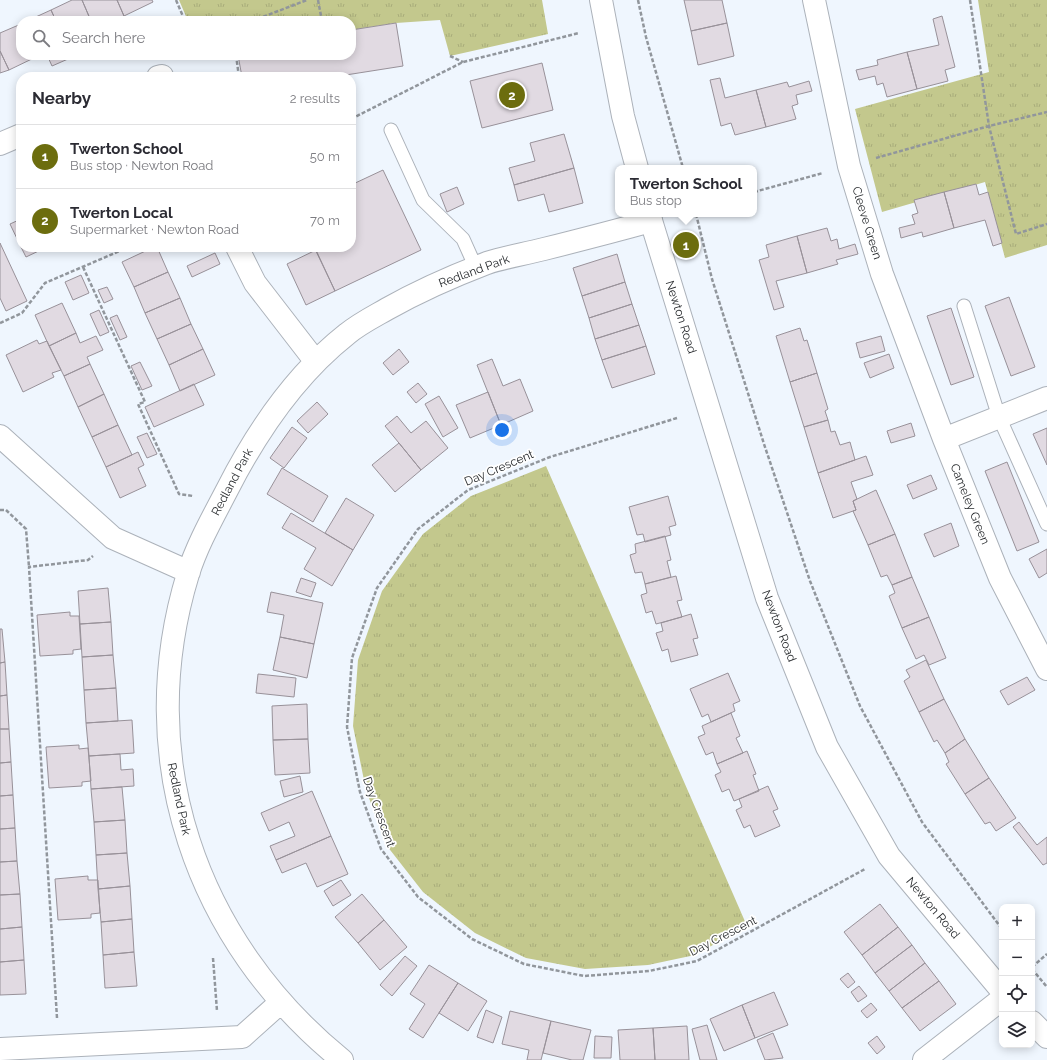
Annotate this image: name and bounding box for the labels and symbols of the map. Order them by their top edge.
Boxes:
pin: 2 [499,80,525,110]
street label: Cleeve Green [849,185,885,261]
pin: 1 [673,230,699,260]
street label: Redland Park [437,252,512,290]
street label: Newton Road [663,279,699,355]
your location [492,420,512,440]
street label: Redland Park [208,445,256,518]
street label: Day Crescent [462,447,536,489]
street label: Cameley Green [947,462,993,546]
street label: Newton Road [759,588,799,664]
street label: Redland Park [164,761,194,837]
street label: Day Crescent [360,775,398,849]
street label: Newton Road [903,875,963,941]
street label: Day Crescent [687,913,759,959]

